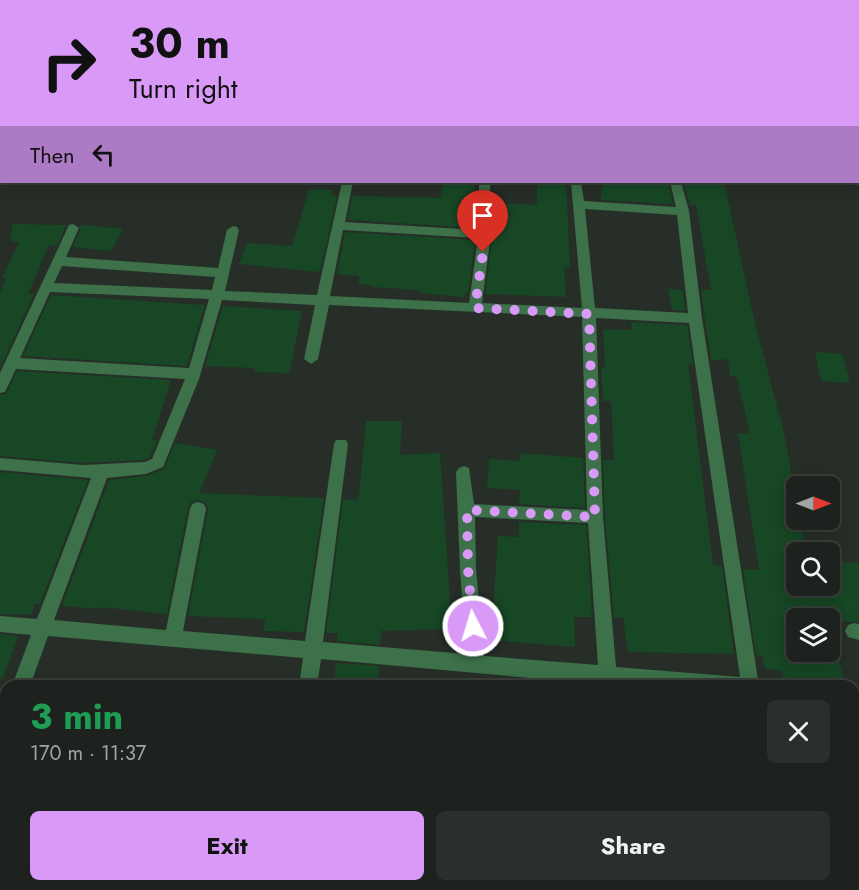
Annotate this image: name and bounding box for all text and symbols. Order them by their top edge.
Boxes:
text: 30 m [129,13,230,74]
icon: right [30,24,108,102]
text: Turn right [129,69,237,108]
icon: left [87,138,120,171]
text: Then [30,139,75,171]
pin [457,190,508,252]
icon: arrive [466,199,499,232]
north arrow [786,476,840,530]
map controls [786,476,840,662]
button: search [786,542,840,596]
position arrow [441,594,505,658]
button: layers [786,608,840,662]
text: 3 min [30,690,123,742]
button: close [767,700,830,763]
text: 170 m · 11:37 [30,739,146,768]
button: Exit [30,811,424,880]
button: Share [436,811,830,880]

